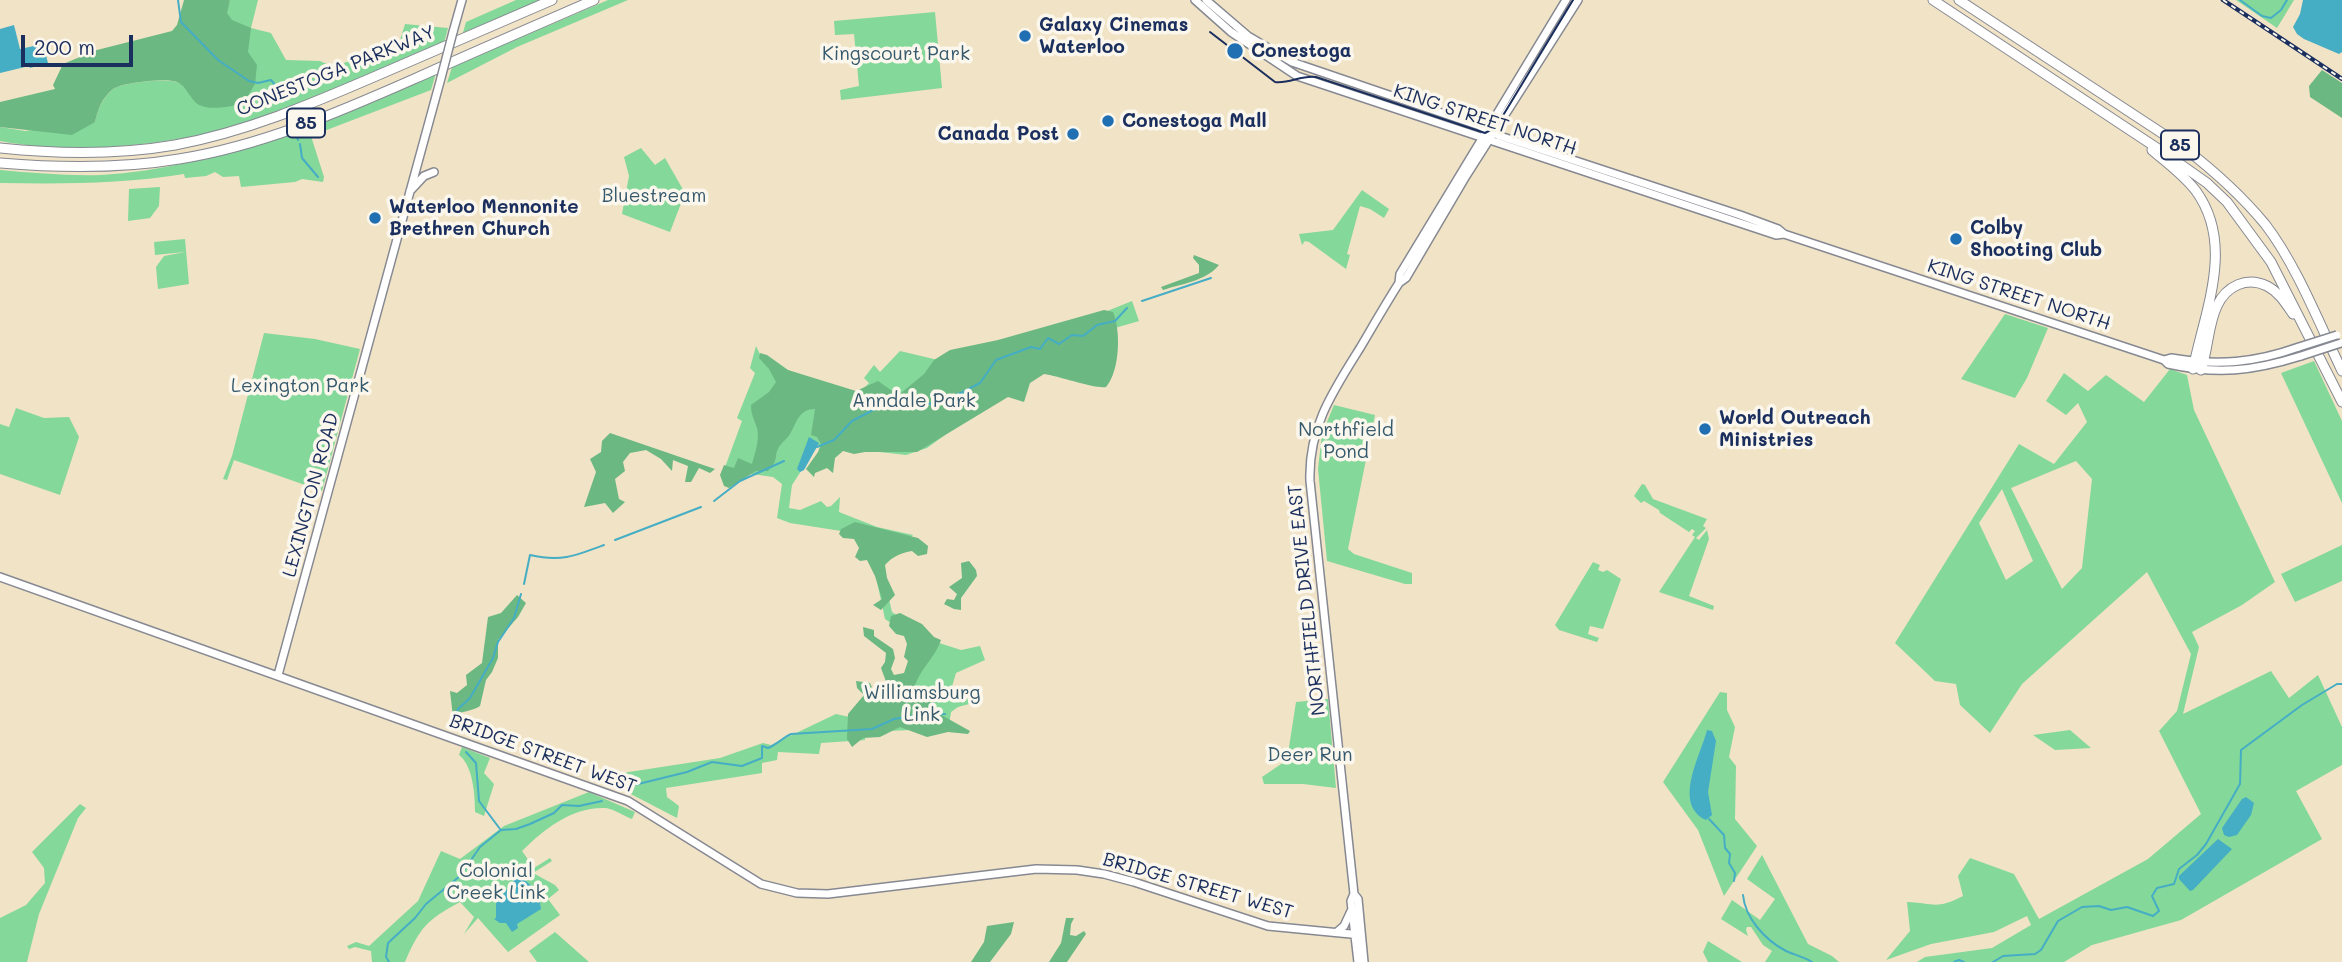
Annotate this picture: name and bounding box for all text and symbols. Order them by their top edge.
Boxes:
place label: Galaxy Cinemas Waterloo [1039,14,1188,58]
scale bar [24,21,136,65]
street label: CONESTOGA PARKWAY [233,21,439,121]
marker: Galaxy Cinemas Waterloo [1017,28,1033,44]
text: 200 m [34,33,95,60]
place label: Conestoga [1251,40,1351,62]
marker: Conestoga [1225,41,1245,61]
park label: Kingscourt Park [822,43,970,65]
street label: KING STREET NORTH [1391,80,1579,160]
road number: 85 [287,109,325,138]
place label: Conestoga Mall [1122,110,1267,132]
marker: Conestoga Mall [1100,113,1116,129]
place label: Canada Post [938,123,1059,145]
marker: Canada Post [1065,126,1081,142]
road number: 85 [2161,130,2199,160]
park label: Bluestream [602,185,706,207]
place label: Waterloo Mennonite Brethren Church [389,196,579,240]
marker: Waterloo Mennonite Brethren Church [367,210,383,226]
place label: Colby Shooting Club [1970,217,2102,261]
marker: Colby Shooting Club [1948,231,1964,247]
street label: KING STREET NORTH [1925,255,2113,335]
park label: Lexington Park [231,375,369,397]
park label: Anndale Park [852,390,976,412]
place label: World Outreach Ministries [1719,407,1871,451]
street label: LEXINGTON ROAD [278,410,344,580]
park label: Northfield Pond [1298,419,1394,463]
marker: World Outreach Ministries [1697,421,1713,437]
street label: NORTHFIELD DRIVE EAST [1284,483,1330,717]
park label: Williamsburg Link [863,682,981,726]
street label: BRIDGE STREET WEST [446,710,640,798]
park label: Deer Run [1267,744,1353,766]
street label: BRIDGE STREET WEST [1100,848,1296,924]
park label: Colonial Creek Link [446,860,546,904]

